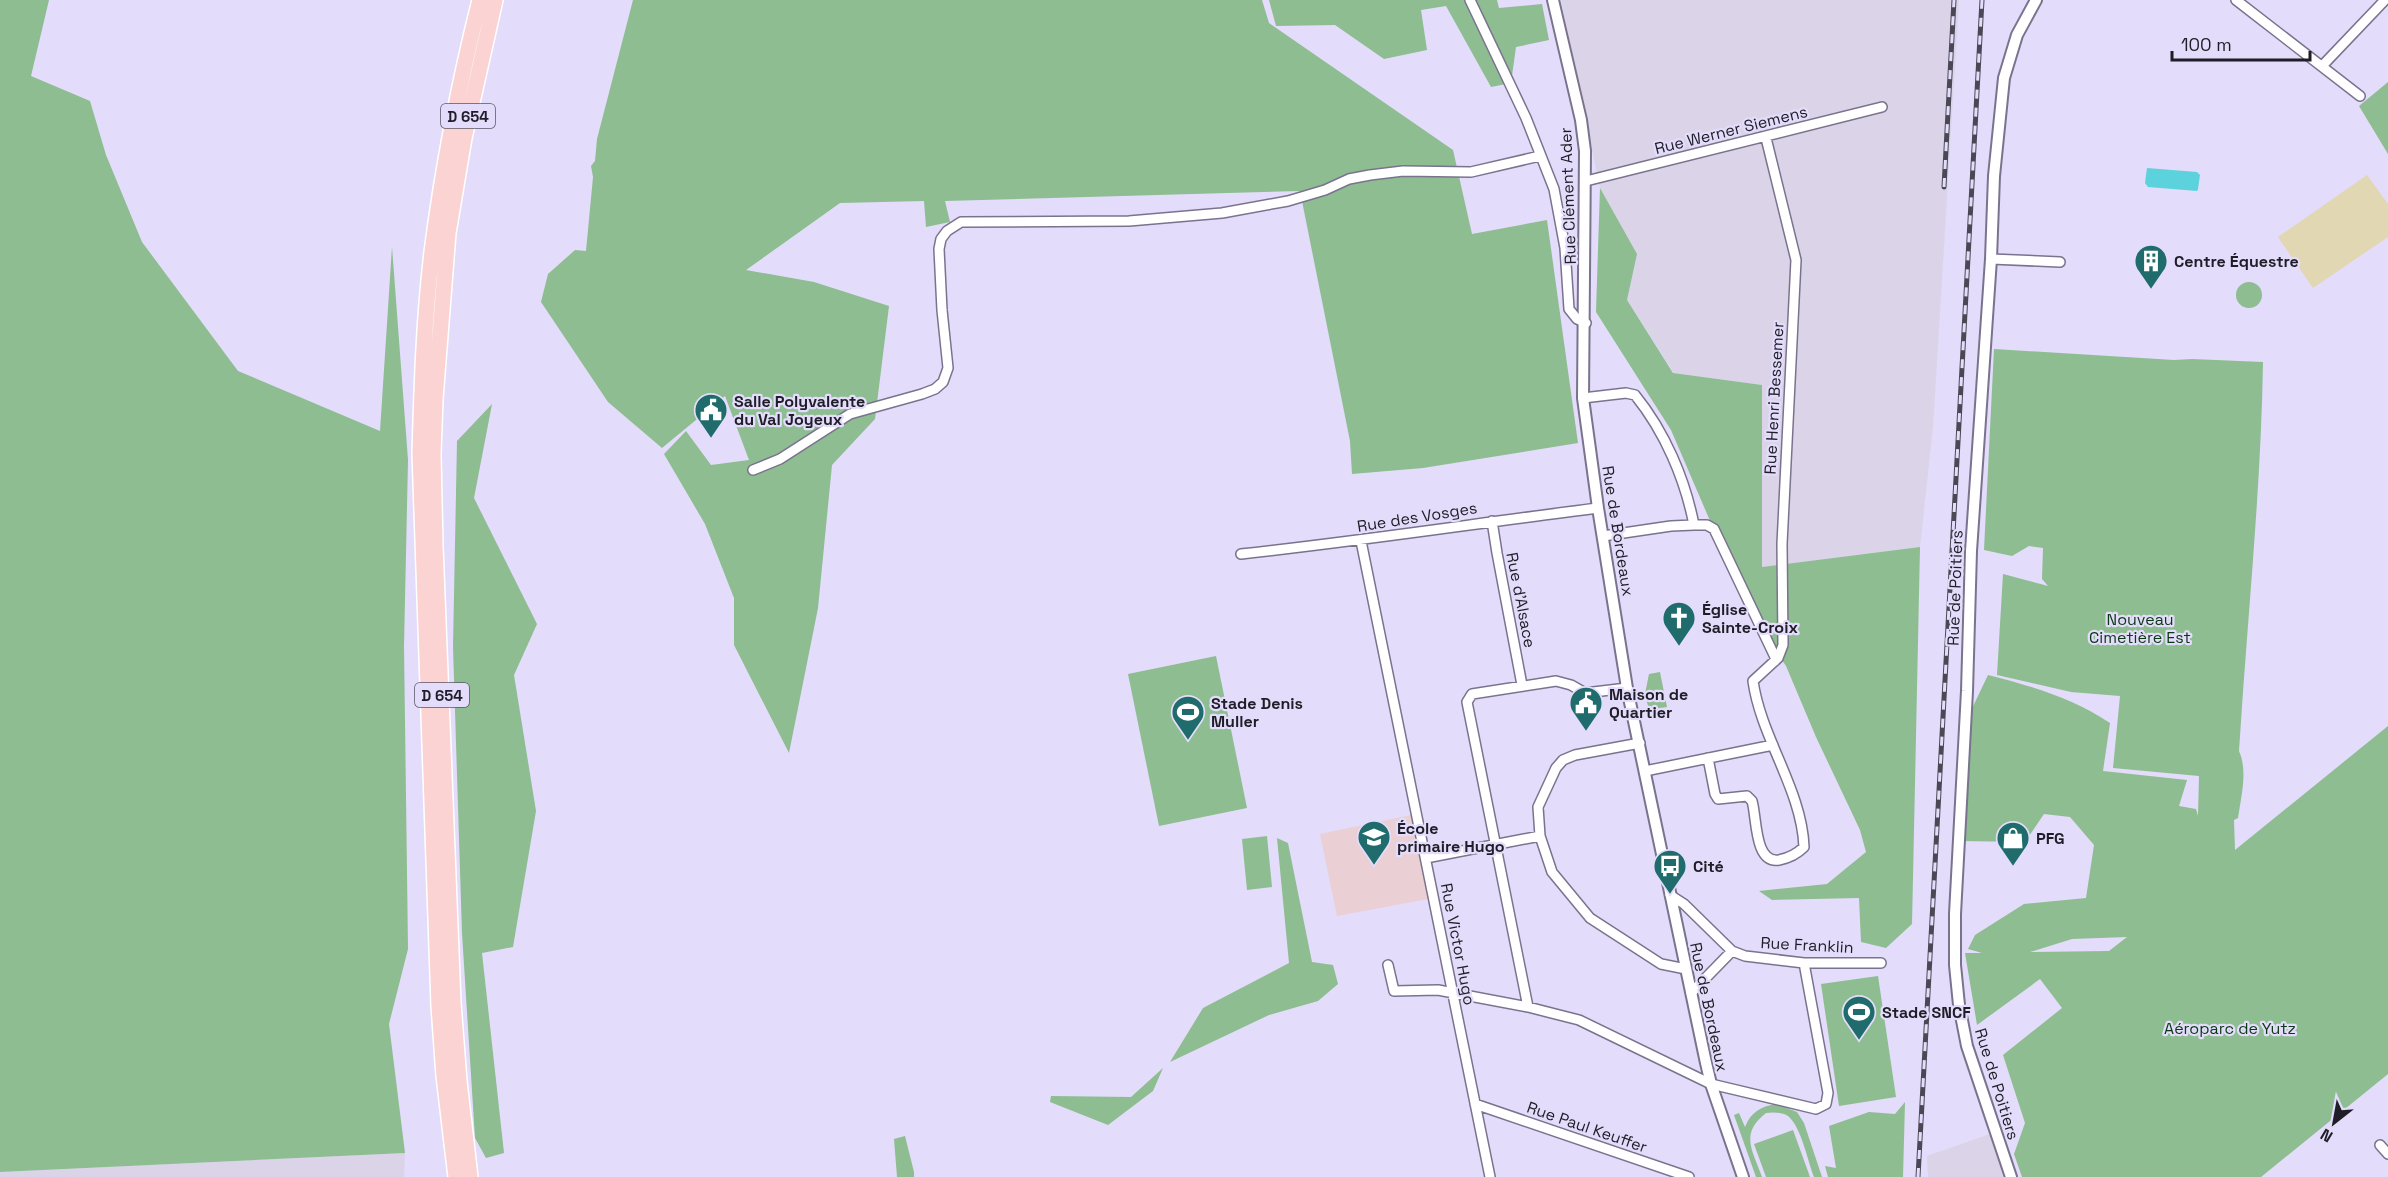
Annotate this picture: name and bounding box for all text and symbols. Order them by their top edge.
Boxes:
scale bar [2172,24,2310,62]
text: 100 m [2181,33,2232,56]
street label: Rue Werner Siemens [1652,101,1810,159]
road number: D 654 [441,104,495,128]
street label: Rue Clément Ader [1555,127,1581,265]
building icon: Centre Équestre [2133,243,2169,290]
place label: Centre Équestre [2174,251,2299,272]
street label: Rue Henri Bessemer [1760,321,1788,475]
place label: Salle Polyvalente du Val Joyeux [734,391,865,430]
public building icon: Salle Polyvalente du Val Joyeux [693,392,729,439]
street label: Rue de Bordeaux [1597,464,1639,598]
street label: Rue des Vosges [1355,497,1479,537]
street label: Rue de Poitiers [1942,530,1968,646]
street label: Rue d'Alsace [1501,550,1541,650]
place label: Église Sainte-Croix [1702,599,1798,638]
church icon: Église Sainte-Croix [1661,600,1697,647]
park label: Nouveau Cimetière Est [2089,609,2191,648]
road number: D 654 [415,683,469,707]
place label: Maison de Quartier [1609,684,1688,723]
public building icon: Maison de Quartier [1568,685,1604,732]
place label: Stade Denis Muller [1211,693,1303,732]
sports icon: Stade Denis Muller [1170,694,1206,741]
place label: École primaire Hugo [1397,818,1505,857]
school or university icon: École primaire Hugo [1356,819,1392,866]
shop icon: PFG [1995,820,2031,867]
place label: PFG [2036,828,2065,849]
bus stop icon: Cité [1652,848,1688,895]
place label: Cité [1693,856,1724,877]
street label: Rue Victor Hugo [1436,881,1480,1007]
street label: Rue Franklin [1760,932,1854,958]
street label: Rue de Bordeaux [1685,940,1733,1074]
sports icon: Stade SNCF [1841,994,1877,1041]
place label: Stade SNCF [1882,1002,1971,1023]
park label: Aéroparc de Yutz [2164,1018,2296,1039]
street label: Rue de Poitiers [1970,1026,2024,1142]
north arrow [2304,1093,2364,1153]
street label: Rue Paul Keuffer [1524,1097,1650,1157]
text: N [2317,1124,2337,1147]

